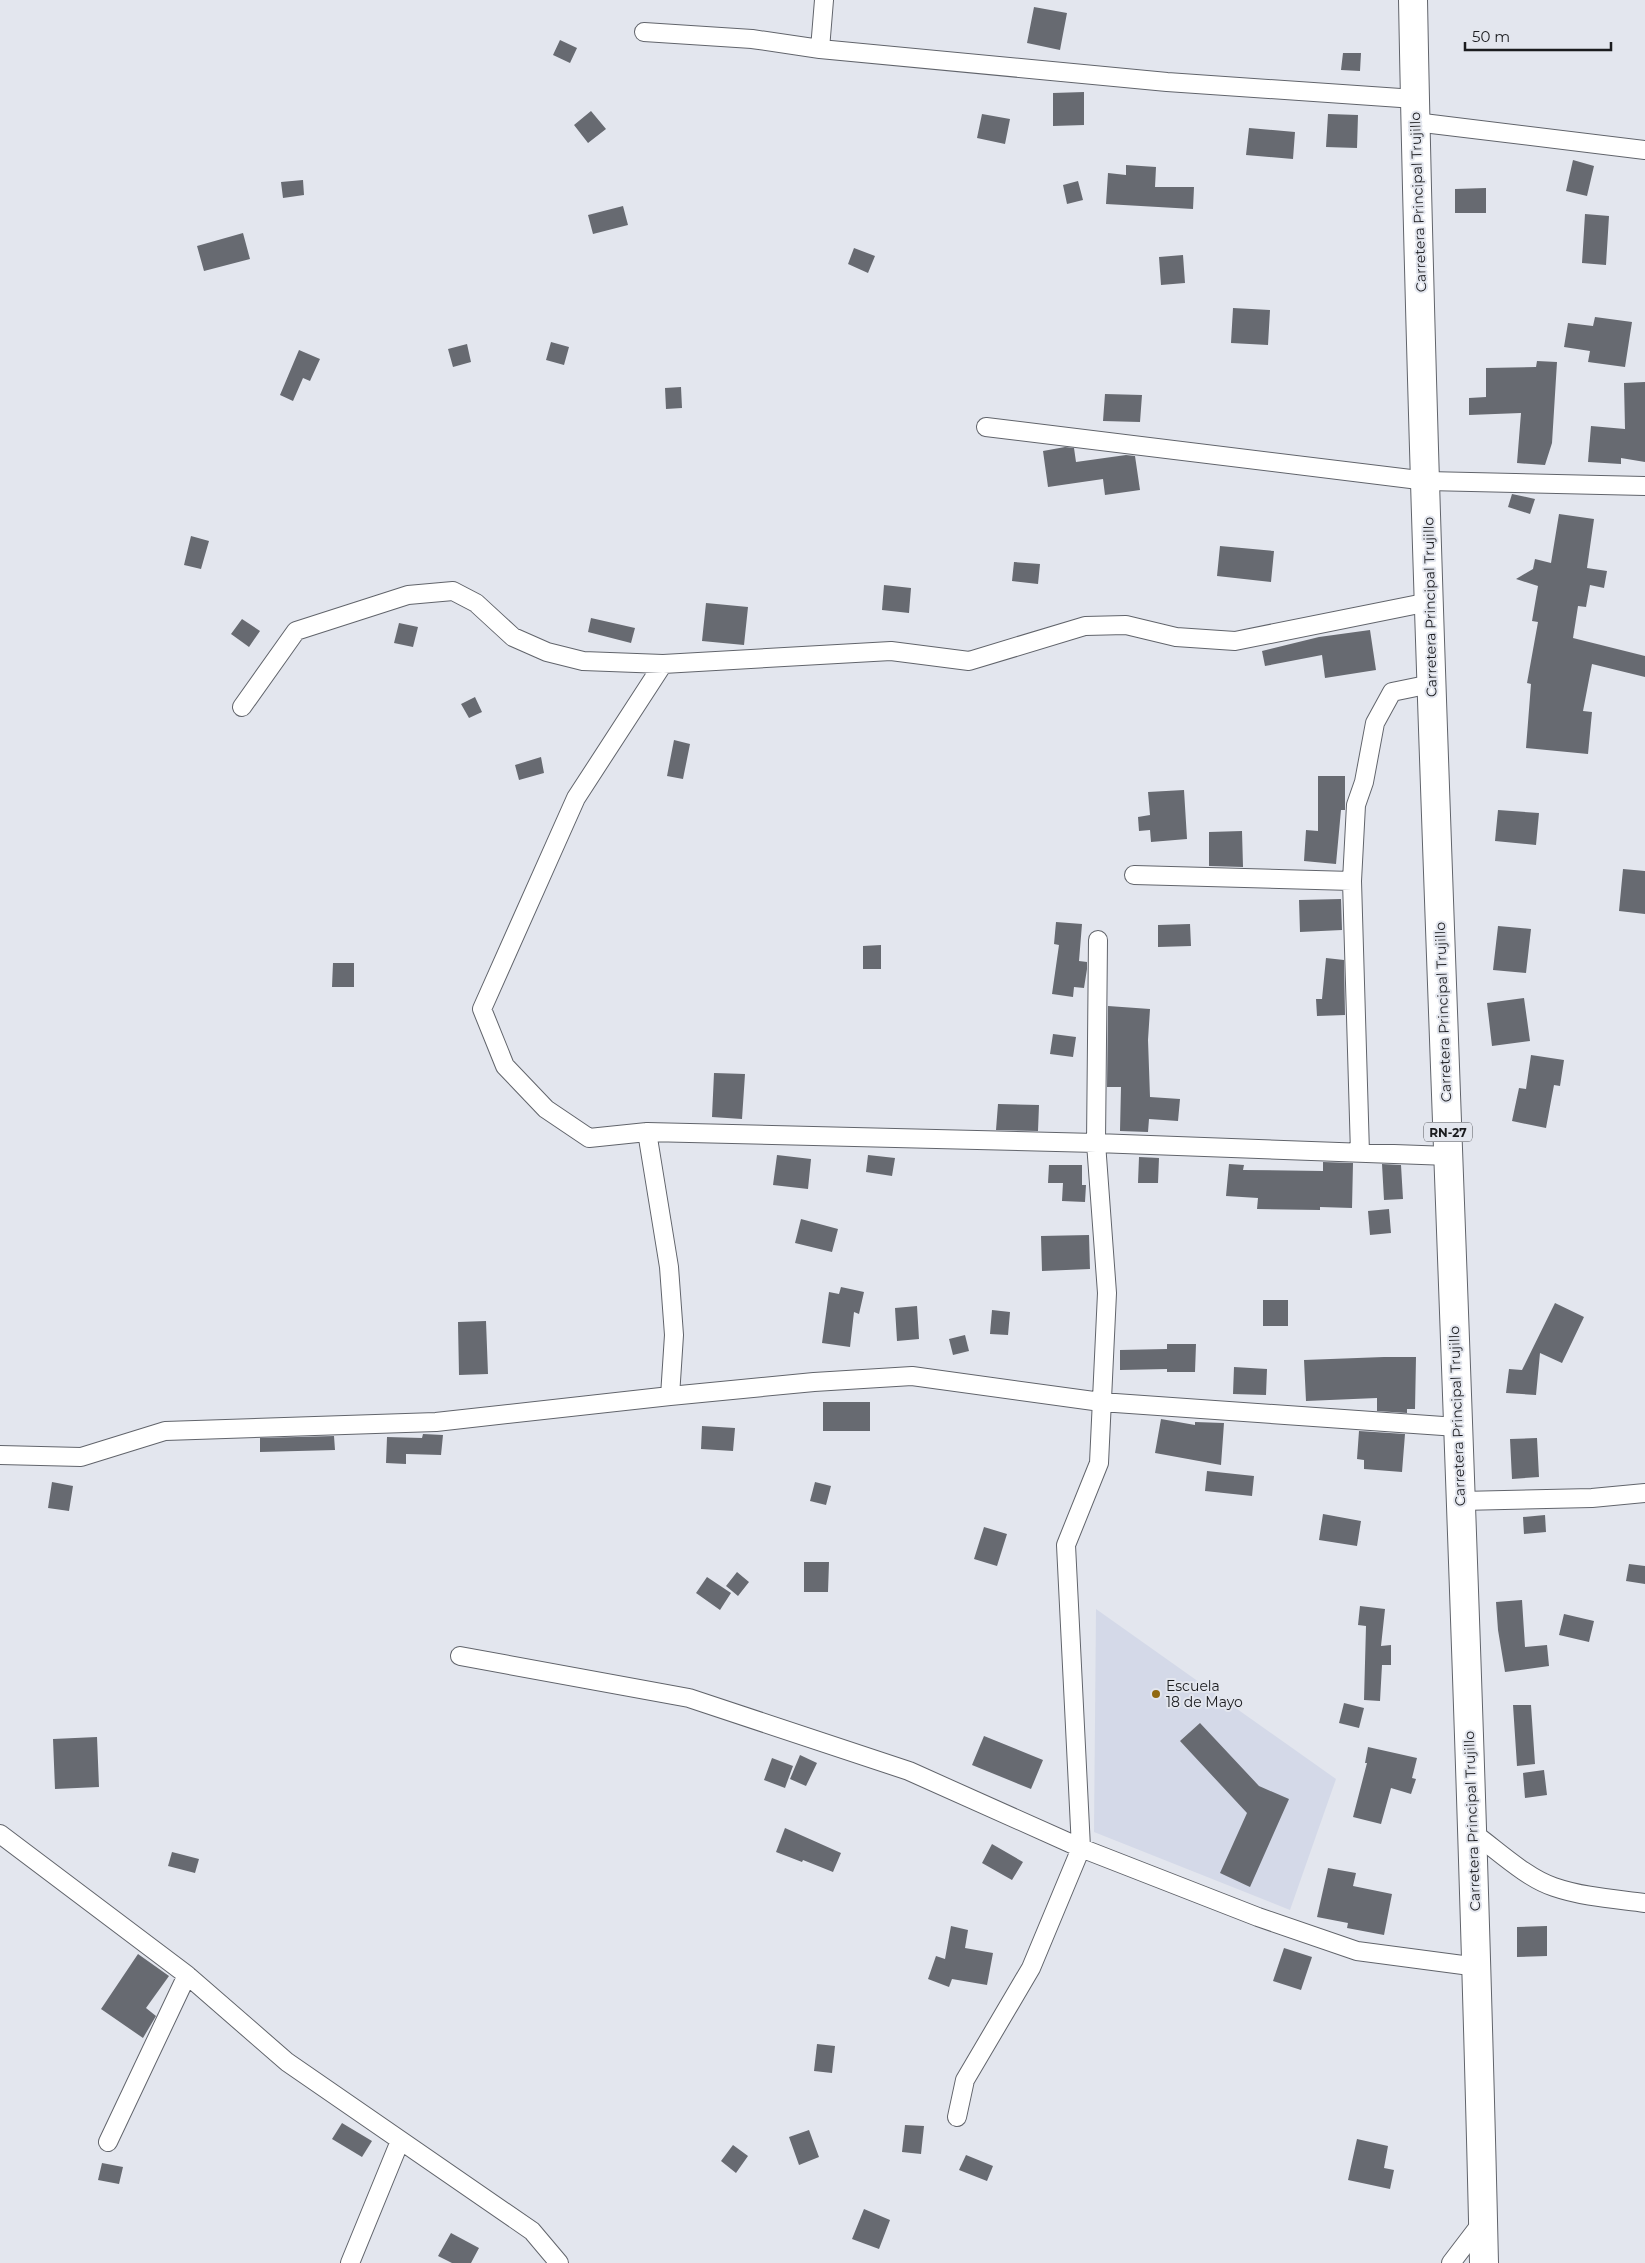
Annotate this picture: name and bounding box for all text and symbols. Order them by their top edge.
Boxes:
scale bar [1465,20,1611,52]
text: 50 m [1472,27,1510,46]
street label: Carretera Principal Trujillo [1406,111,1430,292]
street label: Carretera Principal Trujillo [1419,517,1441,697]
street label: Carretera Principal Trujillo [1431,921,1455,1102]
road number: RN-27 [1424,1122,1472,1142]
street label: Carretera Principal Trujillo [1445,1325,1469,1506]
place label: Escuela 18 de Mayo [1166,1677,1243,1711]
marker: Escuela 18 de Mayo [1150,1688,1162,1700]
street label: Carretera Principal Trujillo [1460,1730,1484,1911]

